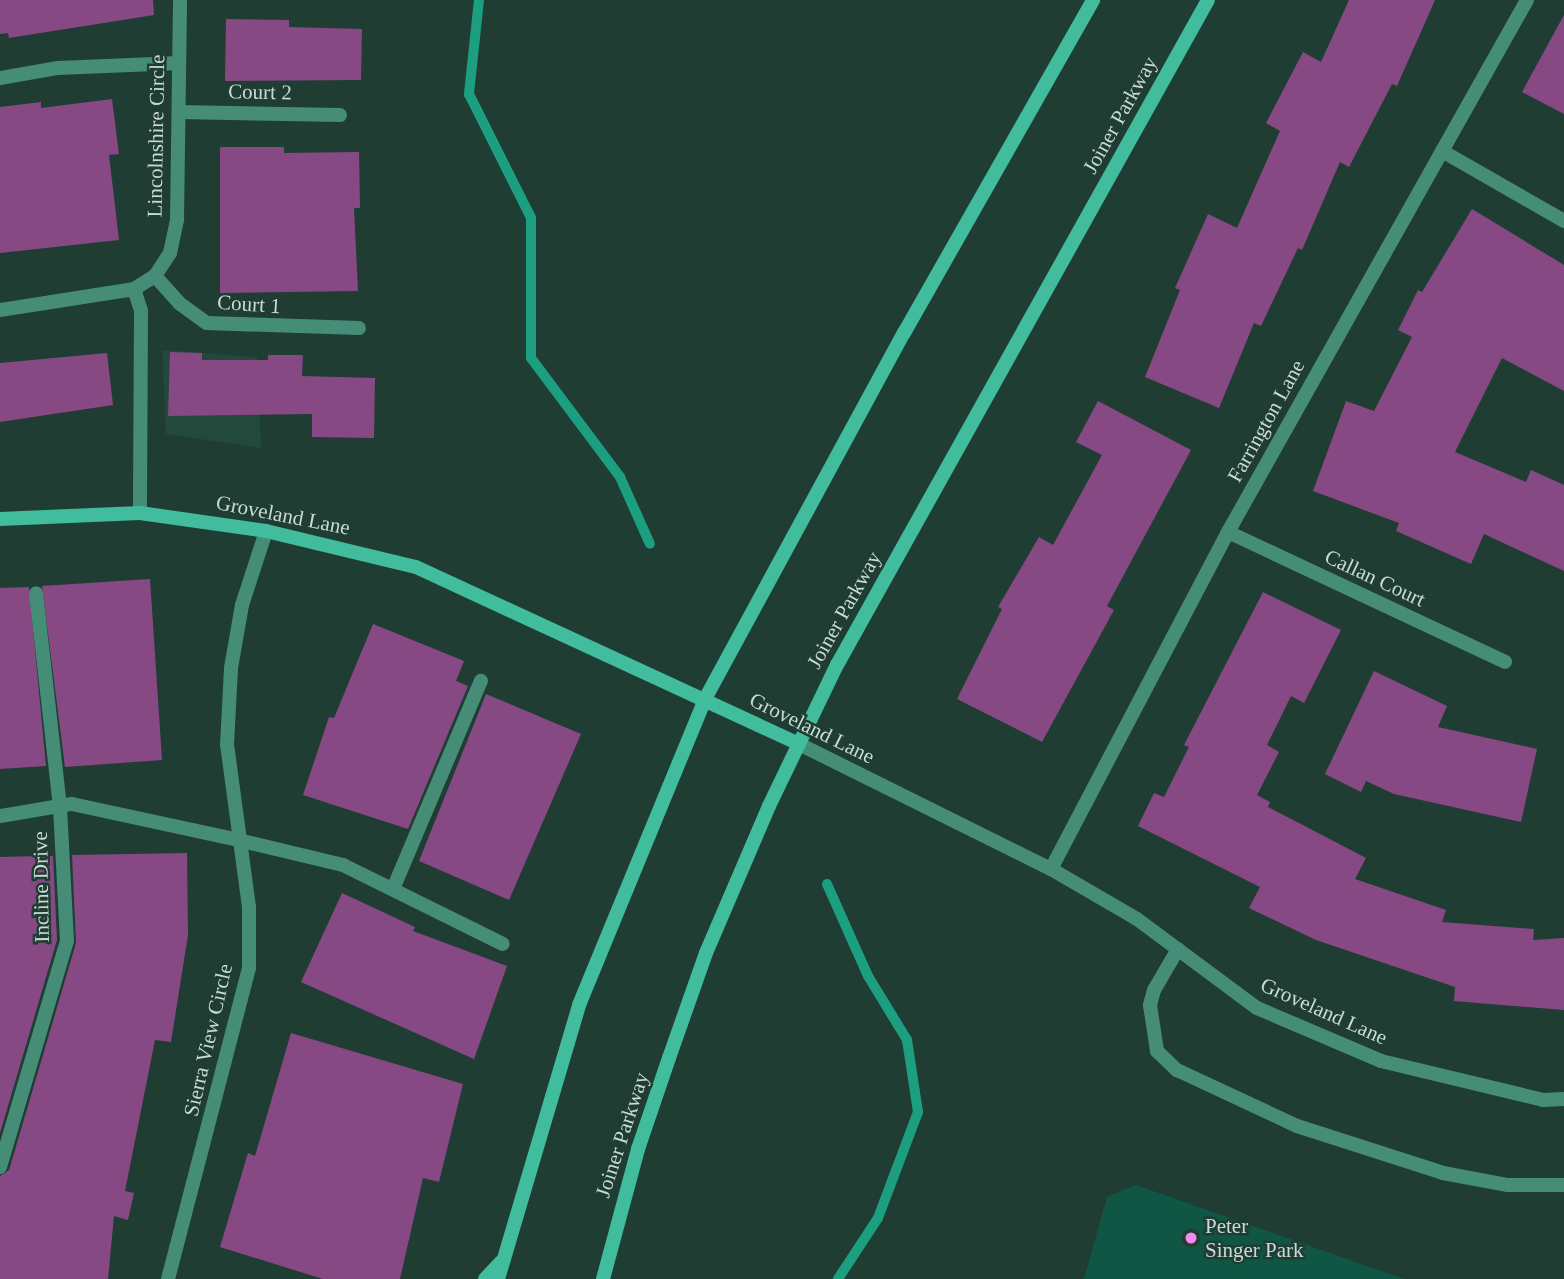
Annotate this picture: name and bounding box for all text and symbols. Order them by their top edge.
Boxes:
street label: Joiner Parkway [1077,52,1163,178]
street label: Lincolnshire Circle [142,54,170,218]
street label: Court 2 [228,79,292,105]
street label: Court 1 [216,289,282,319]
street label: Farrington Lane [1222,355,1310,487]
street label: Groveland Lane [214,490,352,540]
street label: Callan Court [1321,544,1429,612]
street label: Joiner Parkway [801,547,887,673]
street label: Groveland Lane [745,687,879,769]
street label: Incline Drive [27,831,55,943]
street label: Sierra View Circle [178,961,238,1119]
street label: Groveland Lane [1257,972,1391,1050]
street label: Joiner Parkway [590,1069,654,1201]
place label: Peter Singer Park [1205,1213,1304,1263]
marker: Peter Singer Park [1183,1230,1199,1246]

